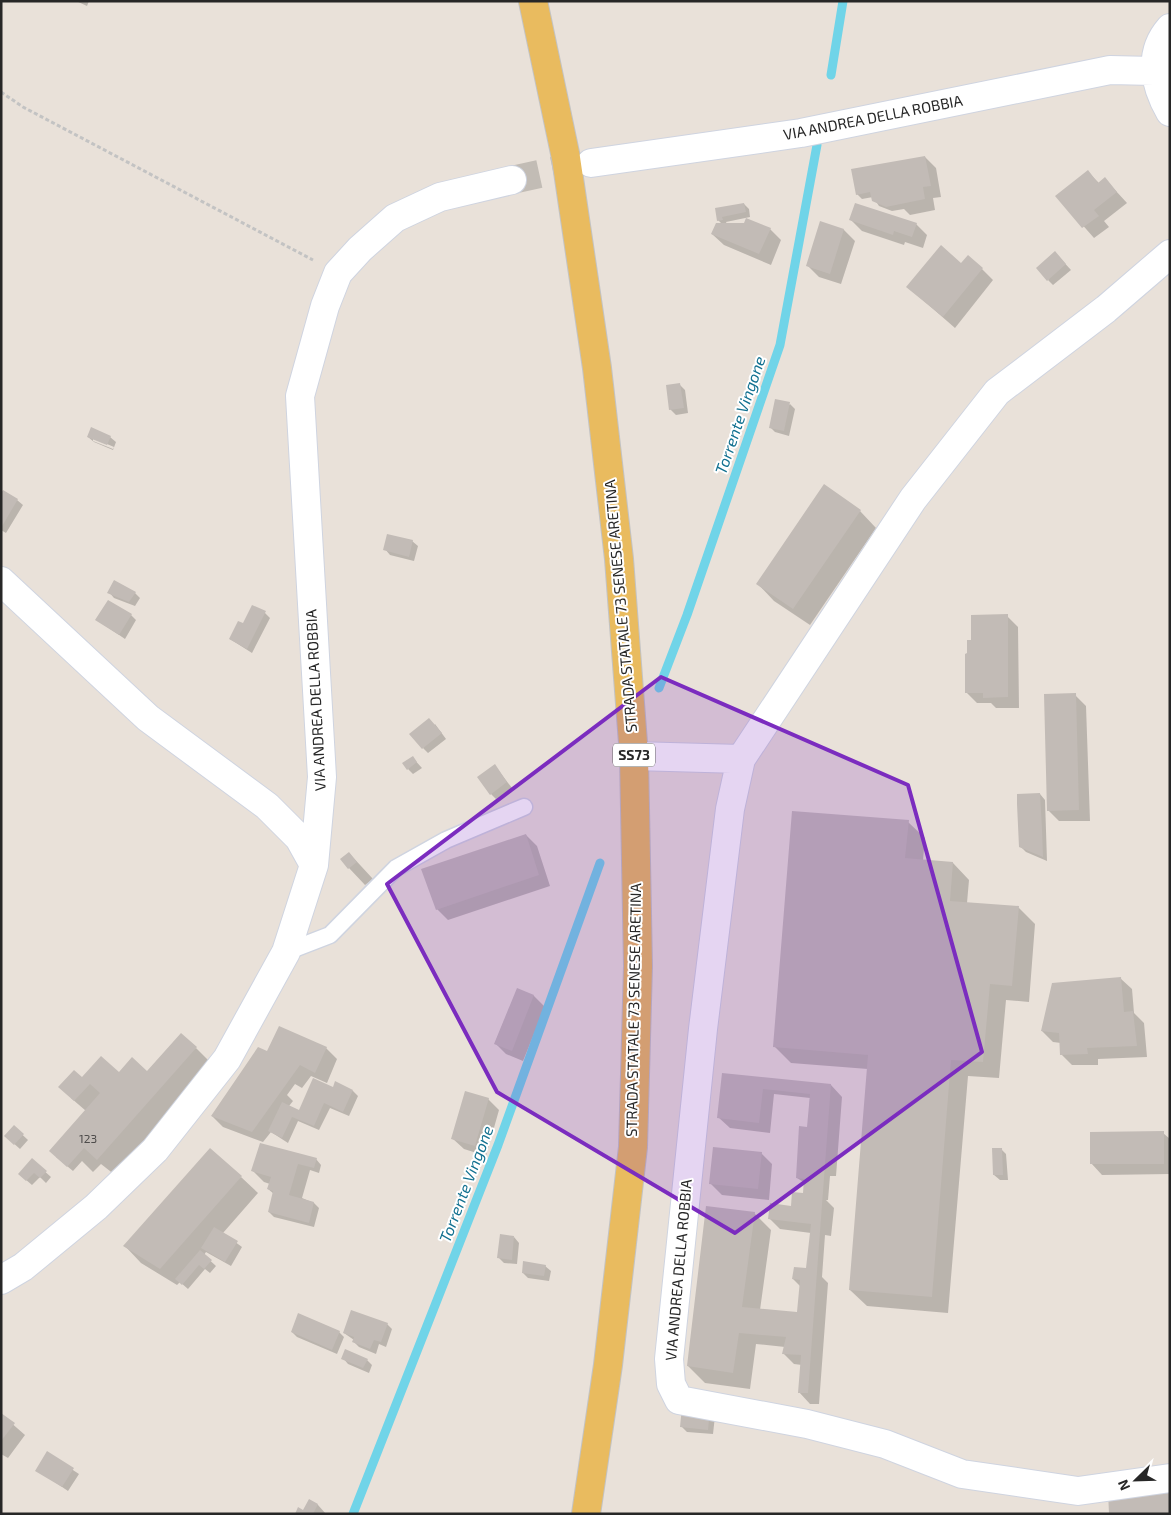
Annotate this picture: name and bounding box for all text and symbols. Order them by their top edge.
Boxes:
street label: VIA ANDREA DELLA ROBBIA [782,91,965,143]
water label: Torrente Vingone [710,353,769,476]
street label: STRADA STATALE 73 SENESE ARETINA [600,478,640,733]
street label: VIA ANDREA DELLA ROBBIA [301,608,329,791]
road number: SS73 [613,744,655,766]
street label: STRADA STATALE 73 SENESE ARETINA [622,882,644,1137]
water label: Torrente Vingone [435,1122,497,1245]
house number: 123 [79,1131,97,1145]
street label: VIA ANDREA DELLA ROBBIA [661,1178,695,1361]
north arrow [1111,1455,1161,1505]
text: N [1114,1477,1133,1493]

